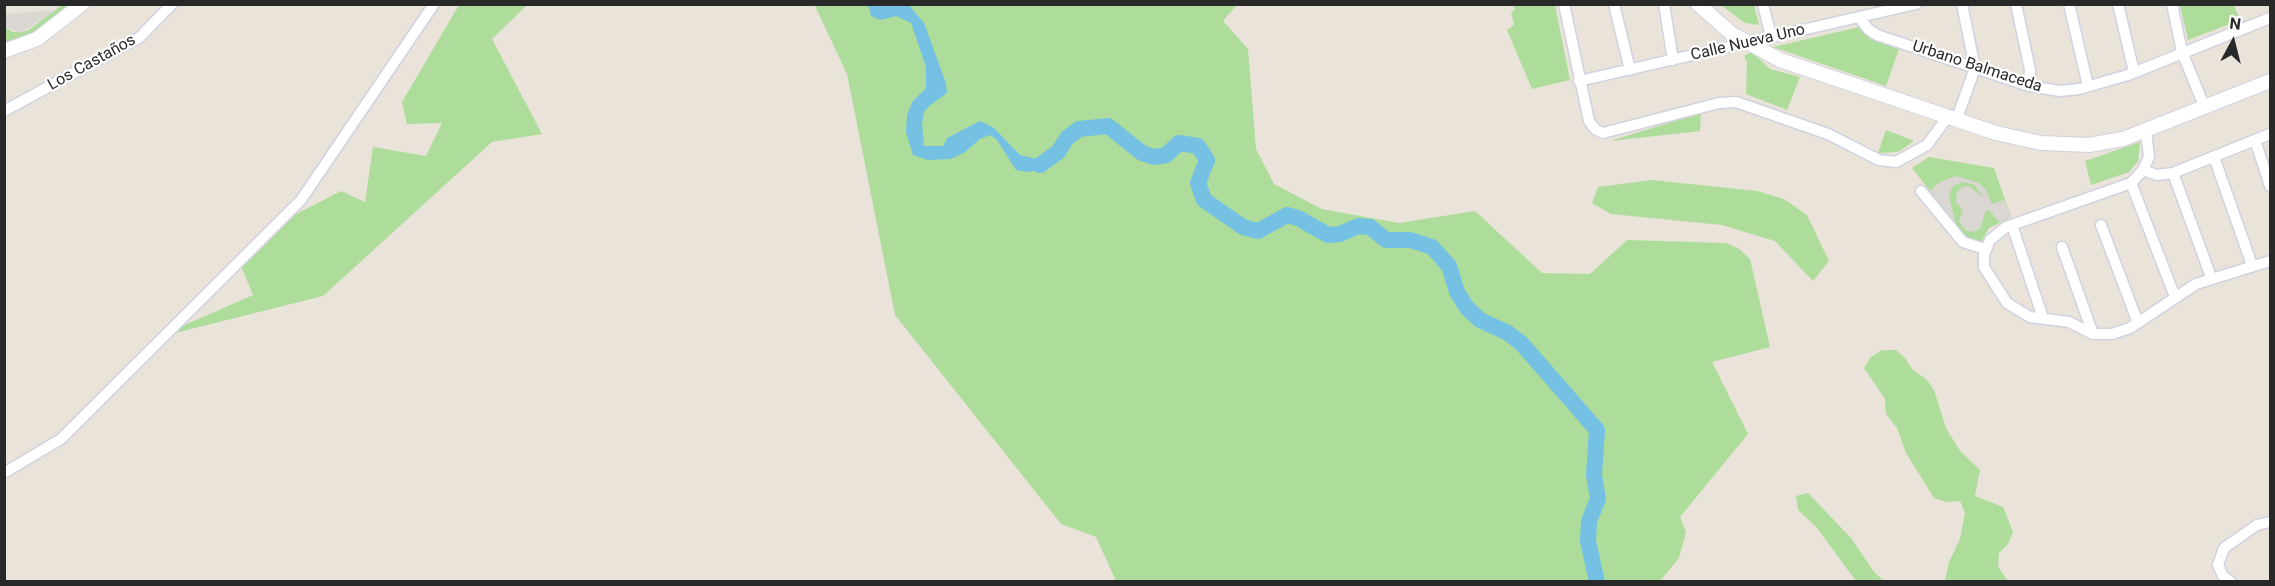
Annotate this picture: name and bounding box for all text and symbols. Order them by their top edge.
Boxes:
north arrow [2203,12,2263,72]
text: N [2228,14,2242,34]
street label: Calle Nueva Uno [1689,21,1807,65]
street label: Los Castaños [45,31,139,95]
street label: Urbano Balmaceda [1910,37,2044,97]

